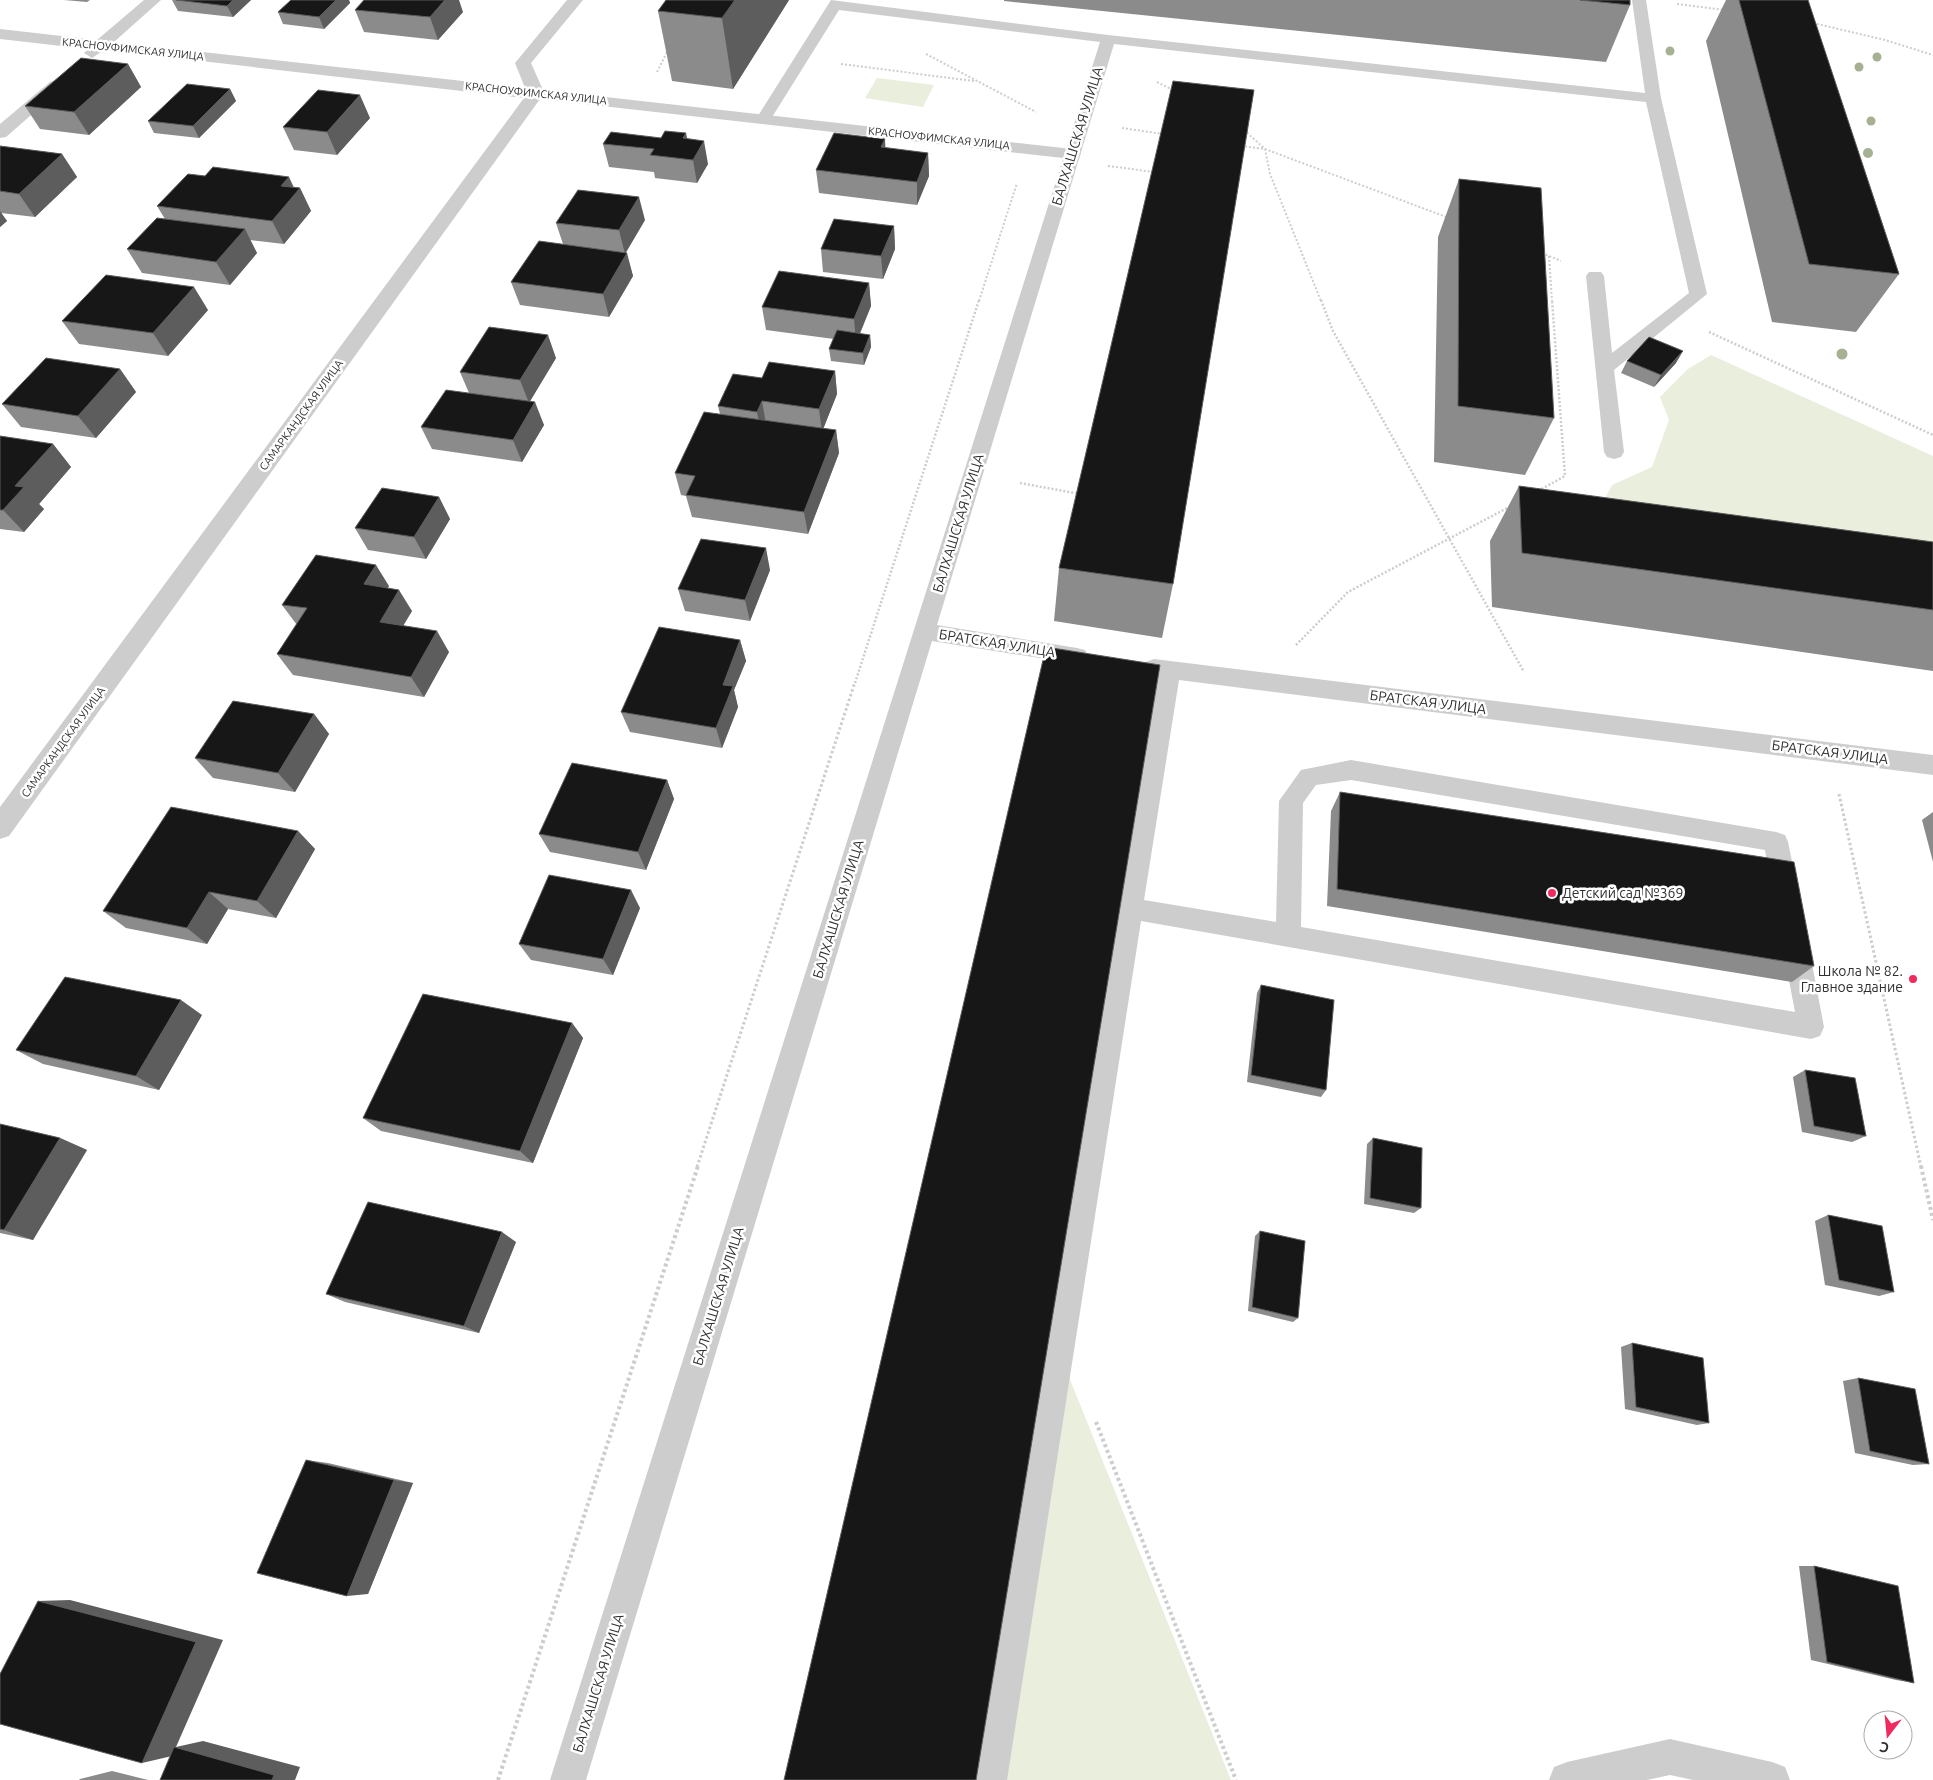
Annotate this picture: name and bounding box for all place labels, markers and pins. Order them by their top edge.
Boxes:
place label: Детский сад №369 [1562,885,1683,901]
marker: Детский сад №369 [1546,887,1558,899]
place label: Школа № 82. Главное здание [1801,963,1903,995]
marker: Школа № 82. Главное здание [1907,973,1919,985]

